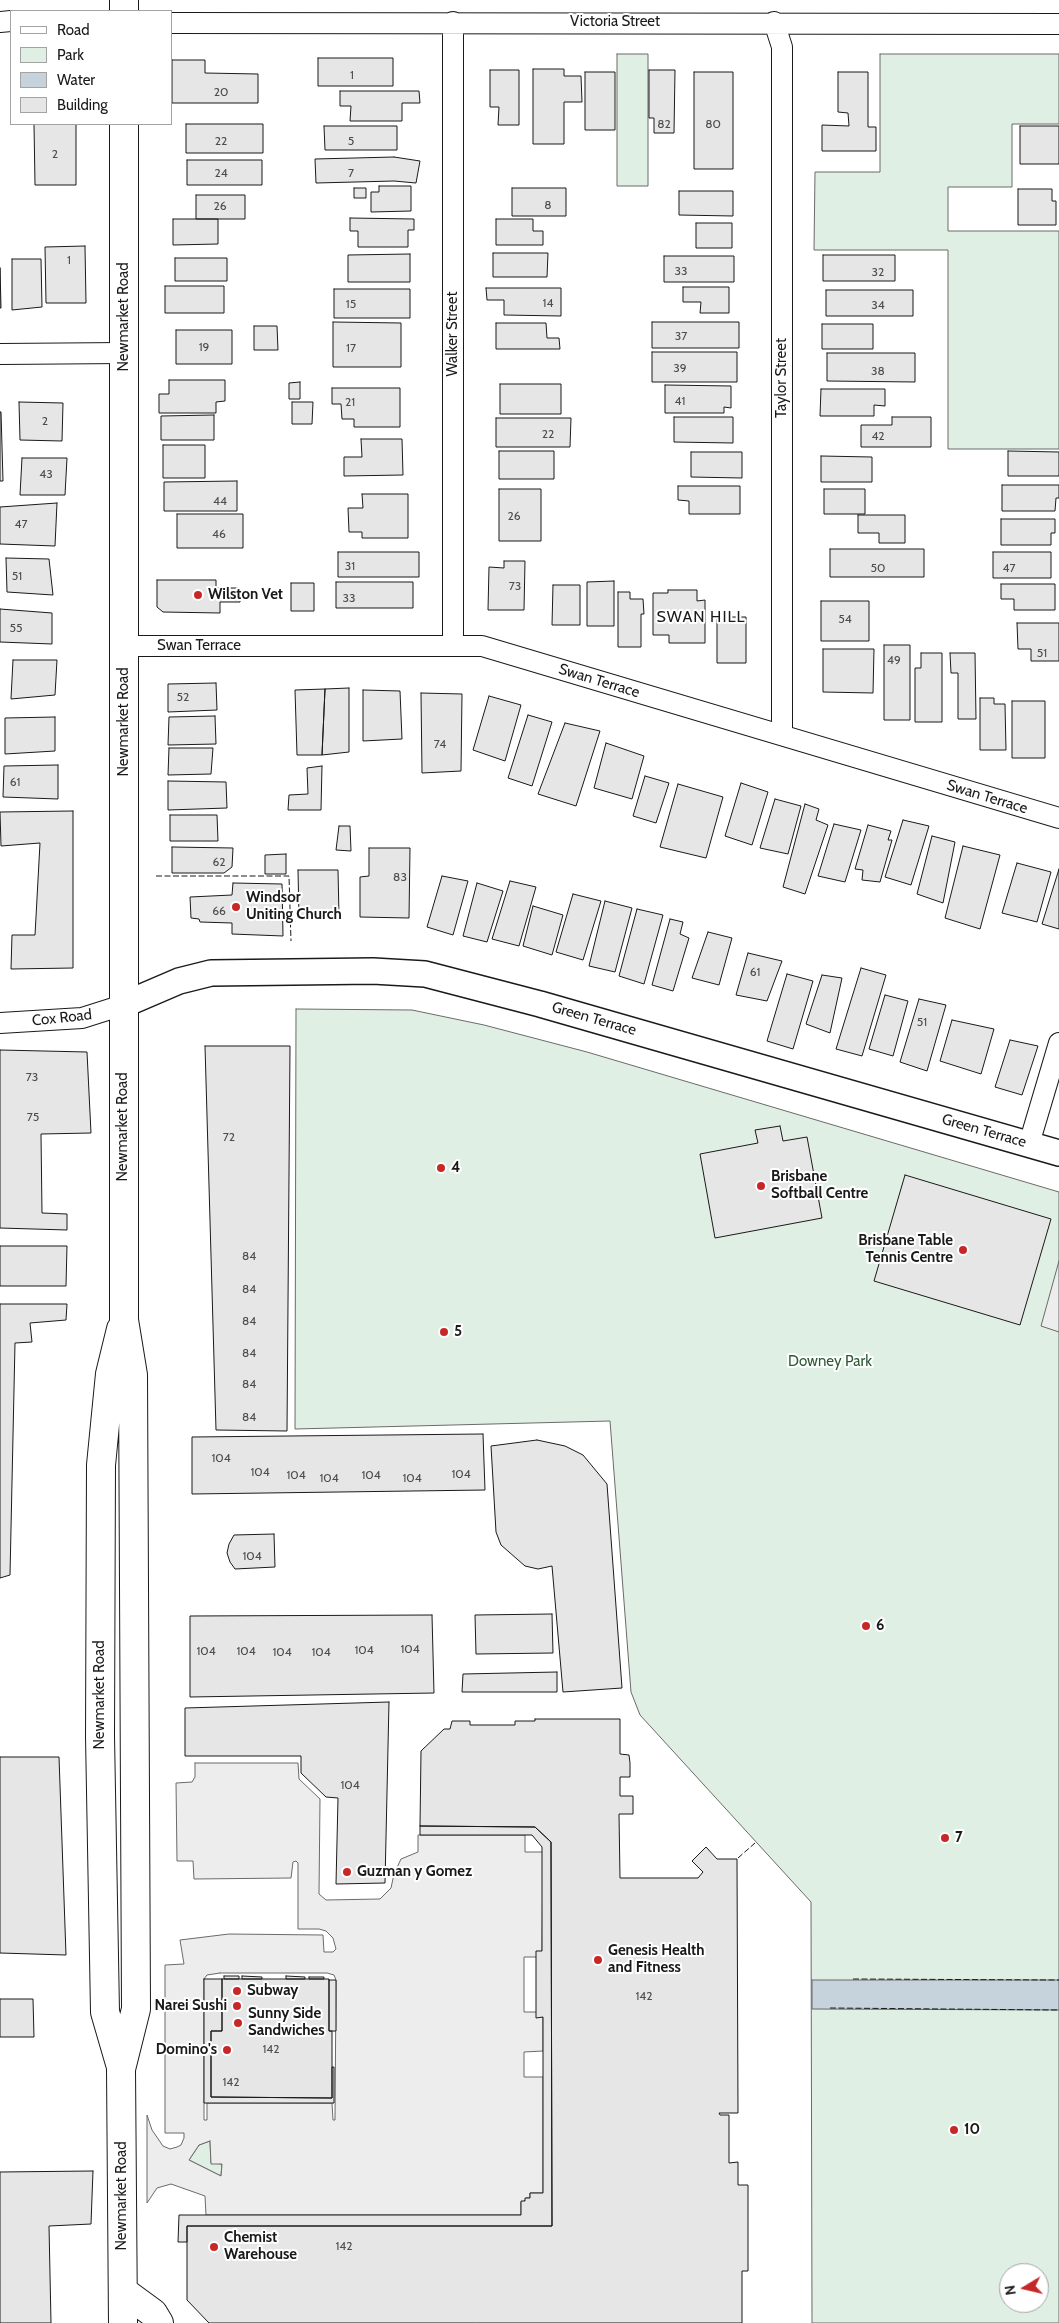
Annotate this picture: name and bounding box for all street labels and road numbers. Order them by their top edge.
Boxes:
street label: Victoria Street [570,13,660,31]
street label: Newmarket Road [115,262,133,372]
street label: Walker Street [444,291,462,377]
street label: Taylor Street [773,338,791,418]
street label: Swan Terrace [157,637,241,655]
street label: Swan Terrace [556,660,642,702]
street label: Newmarket Road [115,667,133,777]
street label: Swan Terrace [944,776,1030,818]
street label: Green Terrace [550,998,638,1040]
street label: Cox Road [31,1006,93,1030]
street label: Newmarket Road [114,1072,132,1182]
street label: Green Terrace [940,1110,1028,1152]
street label: Newmarket Road [91,1640,109,1750]
street label: Newmarket Road [113,2141,131,2251]

